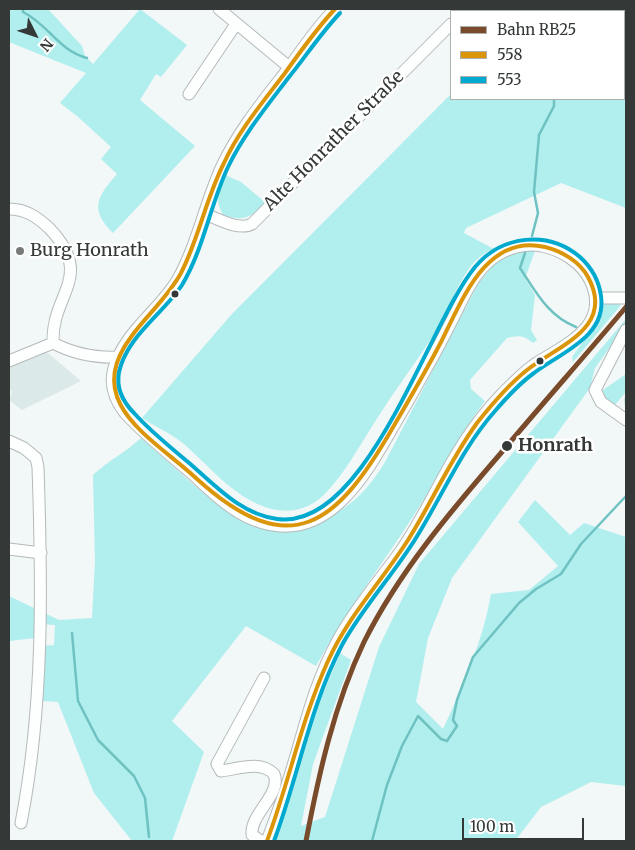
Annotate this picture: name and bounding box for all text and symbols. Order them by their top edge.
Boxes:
north arrow [10,10,60,60]
legend [450,10,625,100]
text: Bahn RB25 [497,20,576,39]
text: N [36,35,57,55]
text: 558 [497,45,522,64]
street label: Alte Honrather Straße [259,66,409,216]
text: 553 [497,70,522,89]
place label: Burg Honrath [30,240,149,262]
marker: Burg Honrath [14,245,26,257]
unlabelled marker [170,289,180,299]
unlabelled marker [535,356,545,366]
place label: Honrath [518,435,593,457]
marker: Honrath [500,439,514,453]
scale bar [465,808,588,840]
text: 100 m [470,817,514,836]

